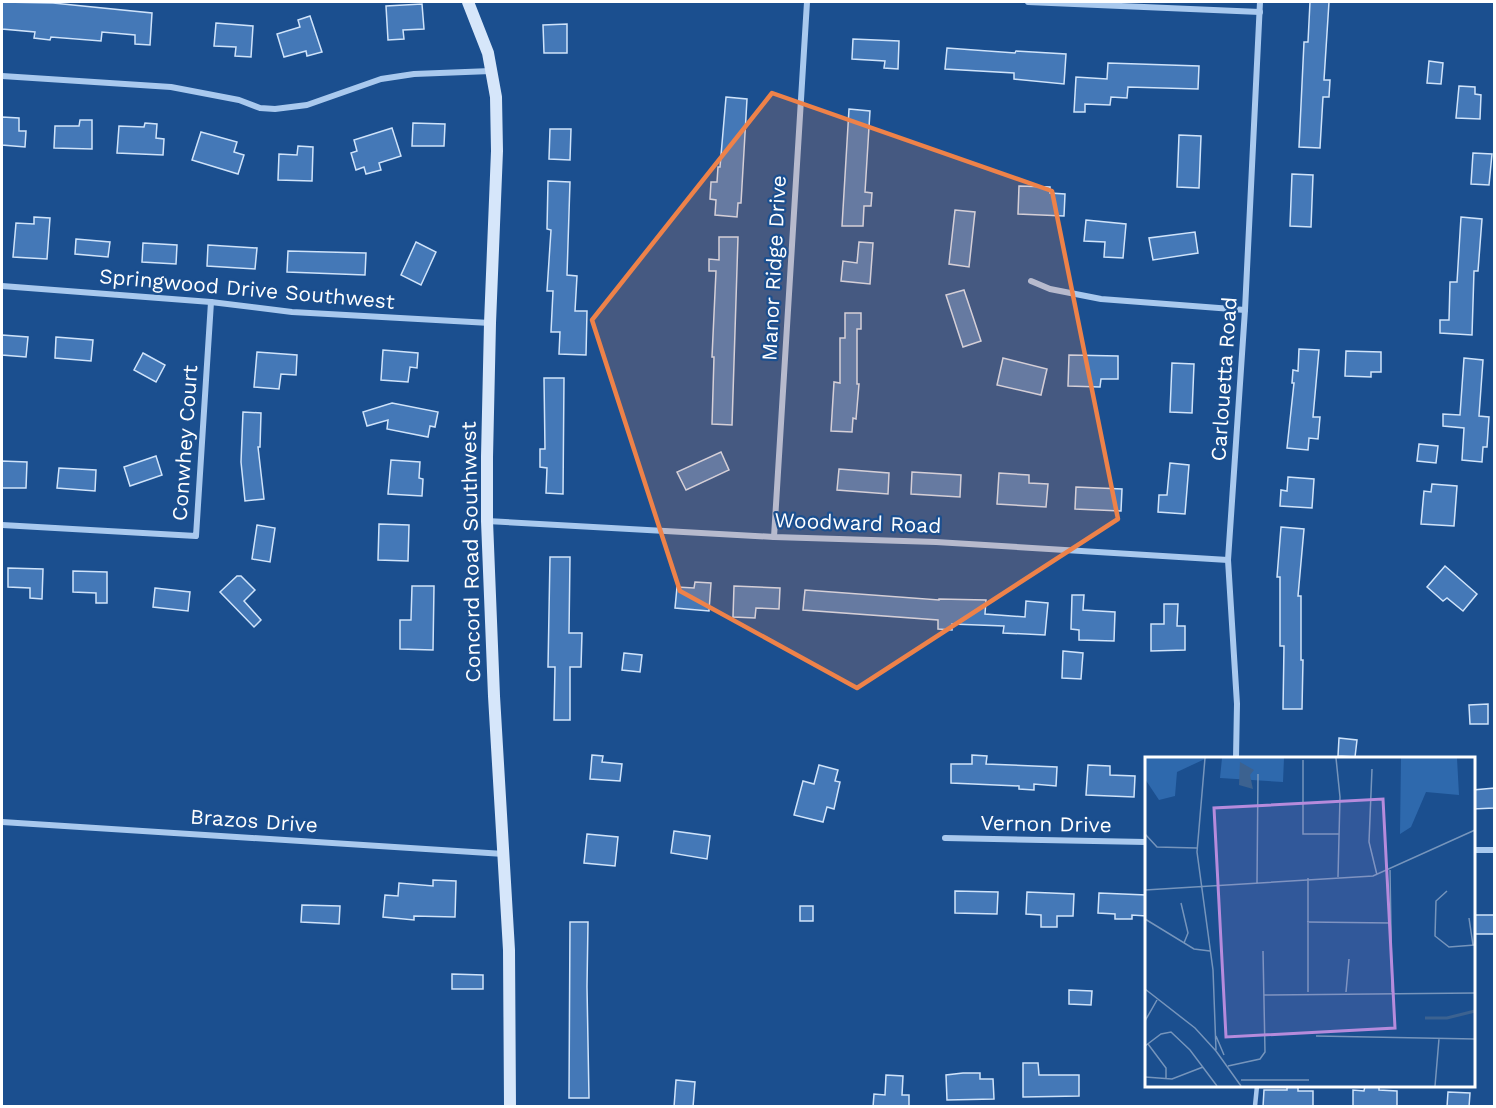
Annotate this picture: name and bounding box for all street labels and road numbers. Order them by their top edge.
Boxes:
street label: Manor Ridge Drive [756,175,791,361]
street label: Springwood Drive Southwest [98,263,396,314]
street label: Carlouetta Road [1205,296,1242,462]
street label: Conwhey Court [167,364,202,522]
street label: Concord Road Southwest [456,421,485,683]
street label: Woodward Road [774,507,942,538]
street label: Brazos Drive [189,804,319,837]
street label: Vernon Drive [980,810,1112,837]

